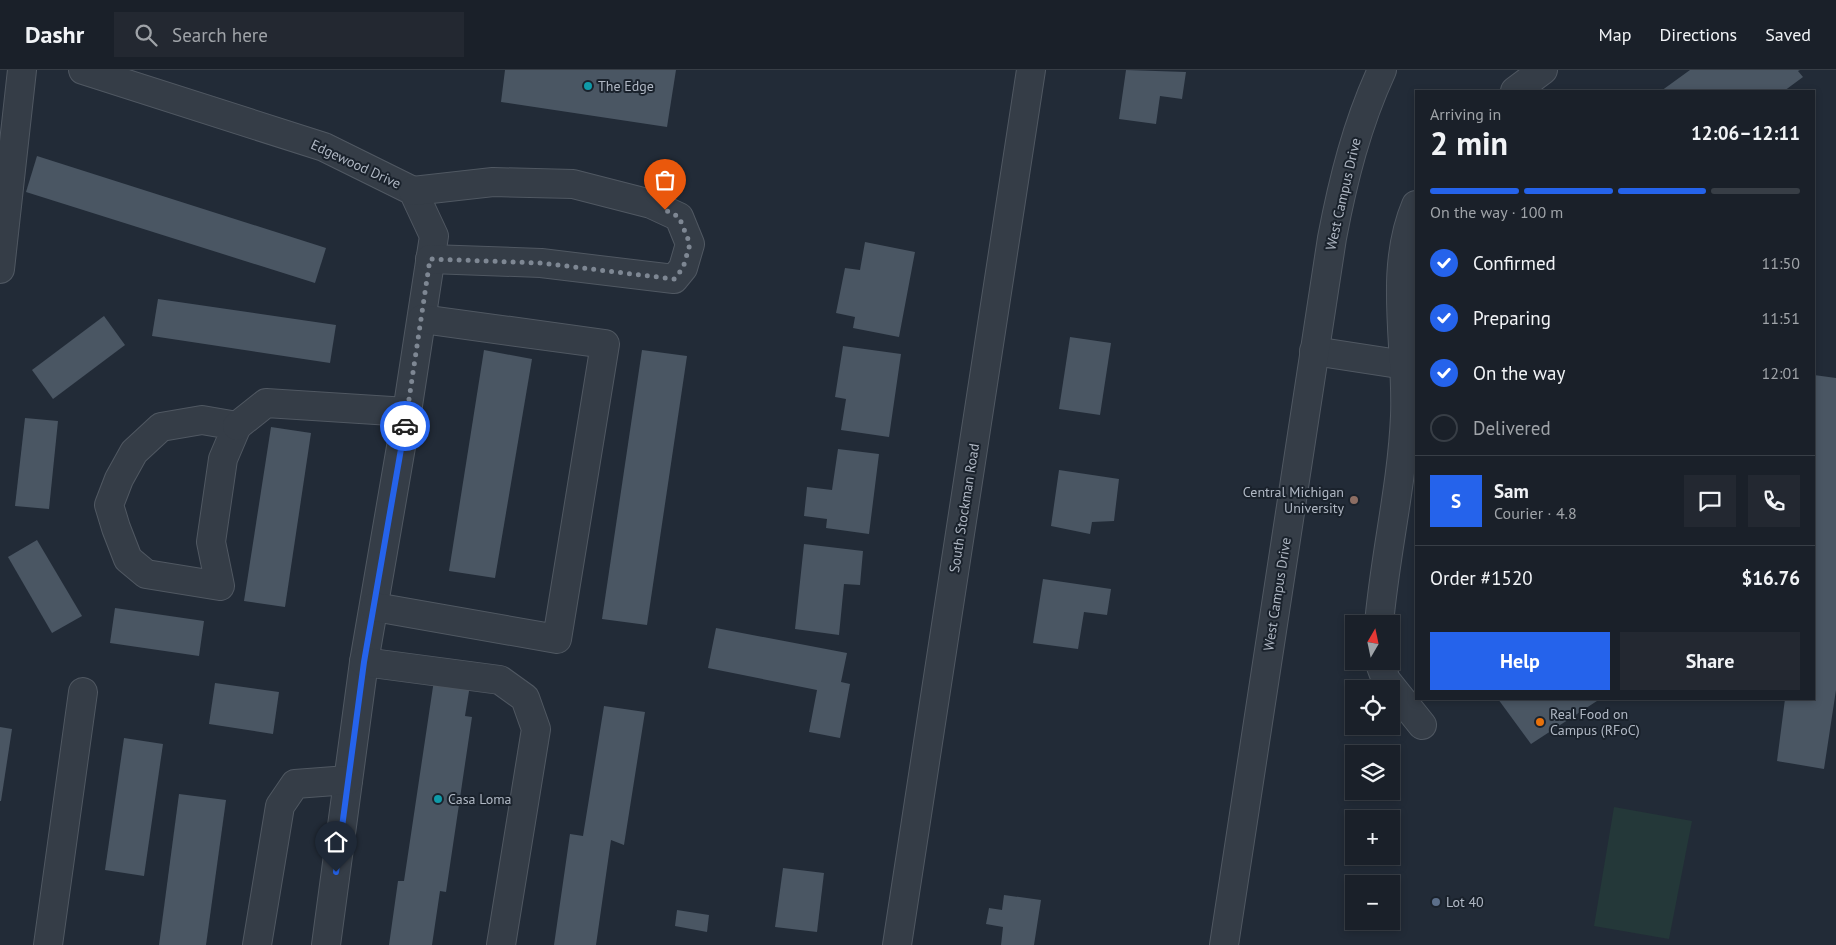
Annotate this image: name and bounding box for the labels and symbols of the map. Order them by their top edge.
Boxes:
place label: The Edge [598,77,654,95]
marker: The Edge [582,80,594,92]
street label: Edgewood Drive [308,135,404,193]
street label: West Campus Drive [1321,136,1365,252]
pin [644,159,686,210]
courier [380,401,430,451]
street label: South Stockman Road [945,442,983,574]
place label: Central Michigan University [1243,483,1344,517]
marker: Central Michigan University [1348,494,1360,506]
street label: West Campus Drive [1259,536,1295,652]
north arrow [1345,615,1400,670]
place label: Real Food on Campus (RFoC) [1550,705,1640,739]
marker: Real Food on Campus (RFoC) [1534,716,1546,728]
place label: Casa Loma [448,790,512,808]
marker: Casa Loma [432,793,444,805]
pin [315,821,357,872]
place label: Lot 40 [1446,893,1484,911]
marker: Lot 40 [1430,896,1442,908]

